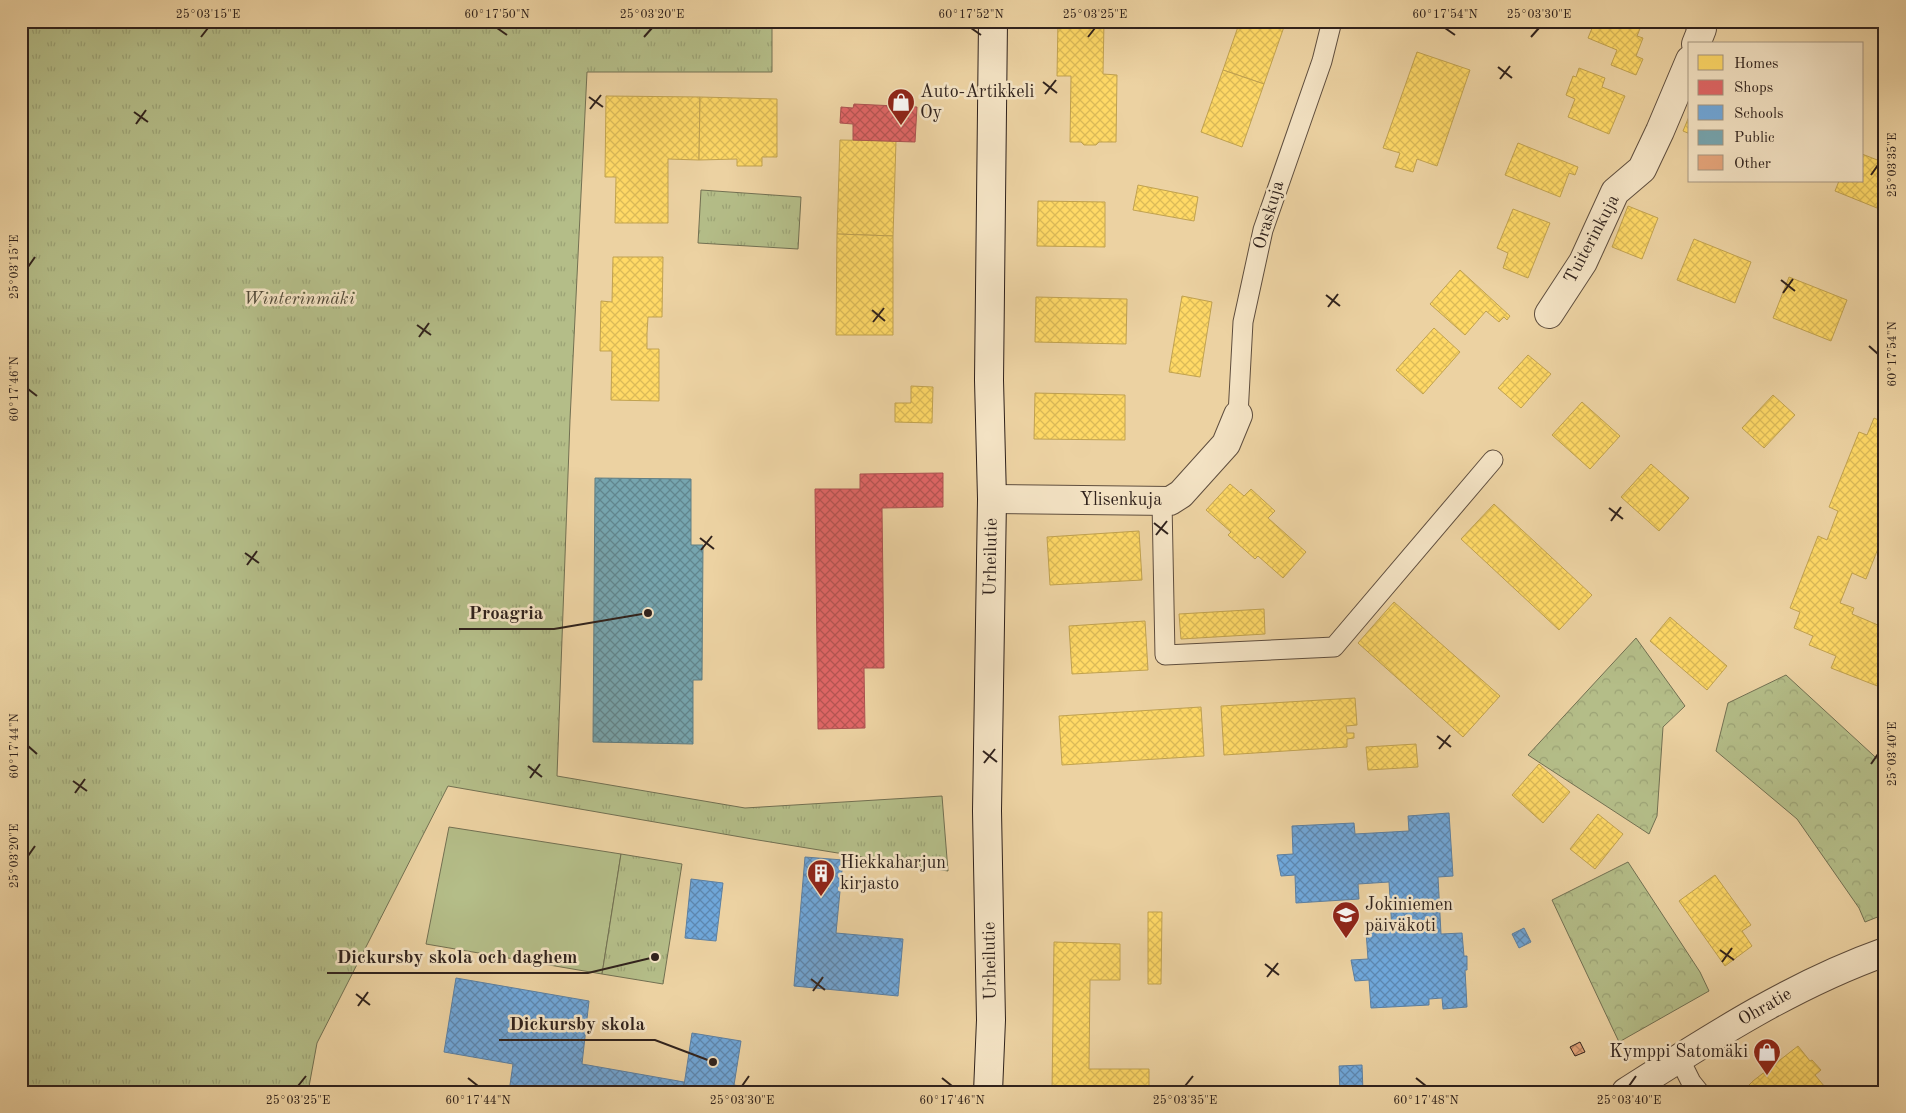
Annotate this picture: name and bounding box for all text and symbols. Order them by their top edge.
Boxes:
text: 25°03'15"E [176,8,240,21]
text: 60°17'50"N [464,8,530,21]
text: 25°03'20"E [620,8,684,21]
text: 60°17'52"N [938,8,1004,21]
text: 25°03'25"E [1063,8,1127,21]
text: 60°17'54"N [1412,8,1478,21]
text: 25°03'30"E [1507,8,1571,21]
legend [1688,42,1864,182]
text: Homes [1734,57,1779,72]
text: Shops [1734,81,1773,96]
place label: Auto-Artikkeli Oy [920,83,1034,122]
shop icon: Auto-Artikkeli Oy [886,87,916,126]
text: Schools [1734,107,1783,122]
text: Public [1734,131,1775,146]
text: 25°03'35"E [1886,133,1899,197]
text: Other [1734,157,1771,172]
street label: Oraskuja [1251,179,1287,251]
street label: Tuiterinkuja [1561,192,1623,286]
text: 25°03'15"E [8,235,21,299]
park label: Winterinmäki [243,290,355,308]
text: 60°17'54"N [1886,321,1899,387]
text: 60°17'46"N [9,356,21,422]
street label: Ylisenkuja [1080,491,1162,509]
street label: Urheilutie [981,518,1001,596]
callout: Proagria [459,595,554,629]
text: Proagria [469,605,544,624]
text: 60°17'44"N [9,713,21,779]
text: 25°03'40"E [1886,722,1899,786]
text: 25°03'20"E [8,824,21,888]
place label: Hiekkaharjun kirjasto [840,854,946,893]
building icon: Hiekkaharjun kirjasto [806,858,836,897]
place label: Jokiniemen päiväkoti [1365,896,1453,935]
school or university icon: Jokiniemen päiväkoti [1331,900,1361,939]
street label: Urheilutie [980,922,1000,1000]
callout: Dickursby skola och daghem [327,939,588,973]
text: Dickursby skola och daghem [336,949,578,968]
street label: Ohratie [1735,985,1795,1029]
callout: Dickursby skola [499,1006,655,1040]
text: Dickursby skola [509,1016,645,1035]
shop icon: Kymppi Satomäki [1752,1037,1782,1076]
place label: Kymppi Satomäki [1609,1043,1748,1061]
text: 25°03'25"E [266,1094,330,1107]
text: 25°03'30"E [710,1094,774,1107]
text: 25°03'35"E [1153,1094,1217,1107]
text: 25°03'40"E [1597,1094,1661,1107]
text: 60°17'44"N [445,1095,511,1107]
text: 60°17'46"N [919,1095,985,1107]
text: 60°17'48"N [1393,1095,1459,1107]

